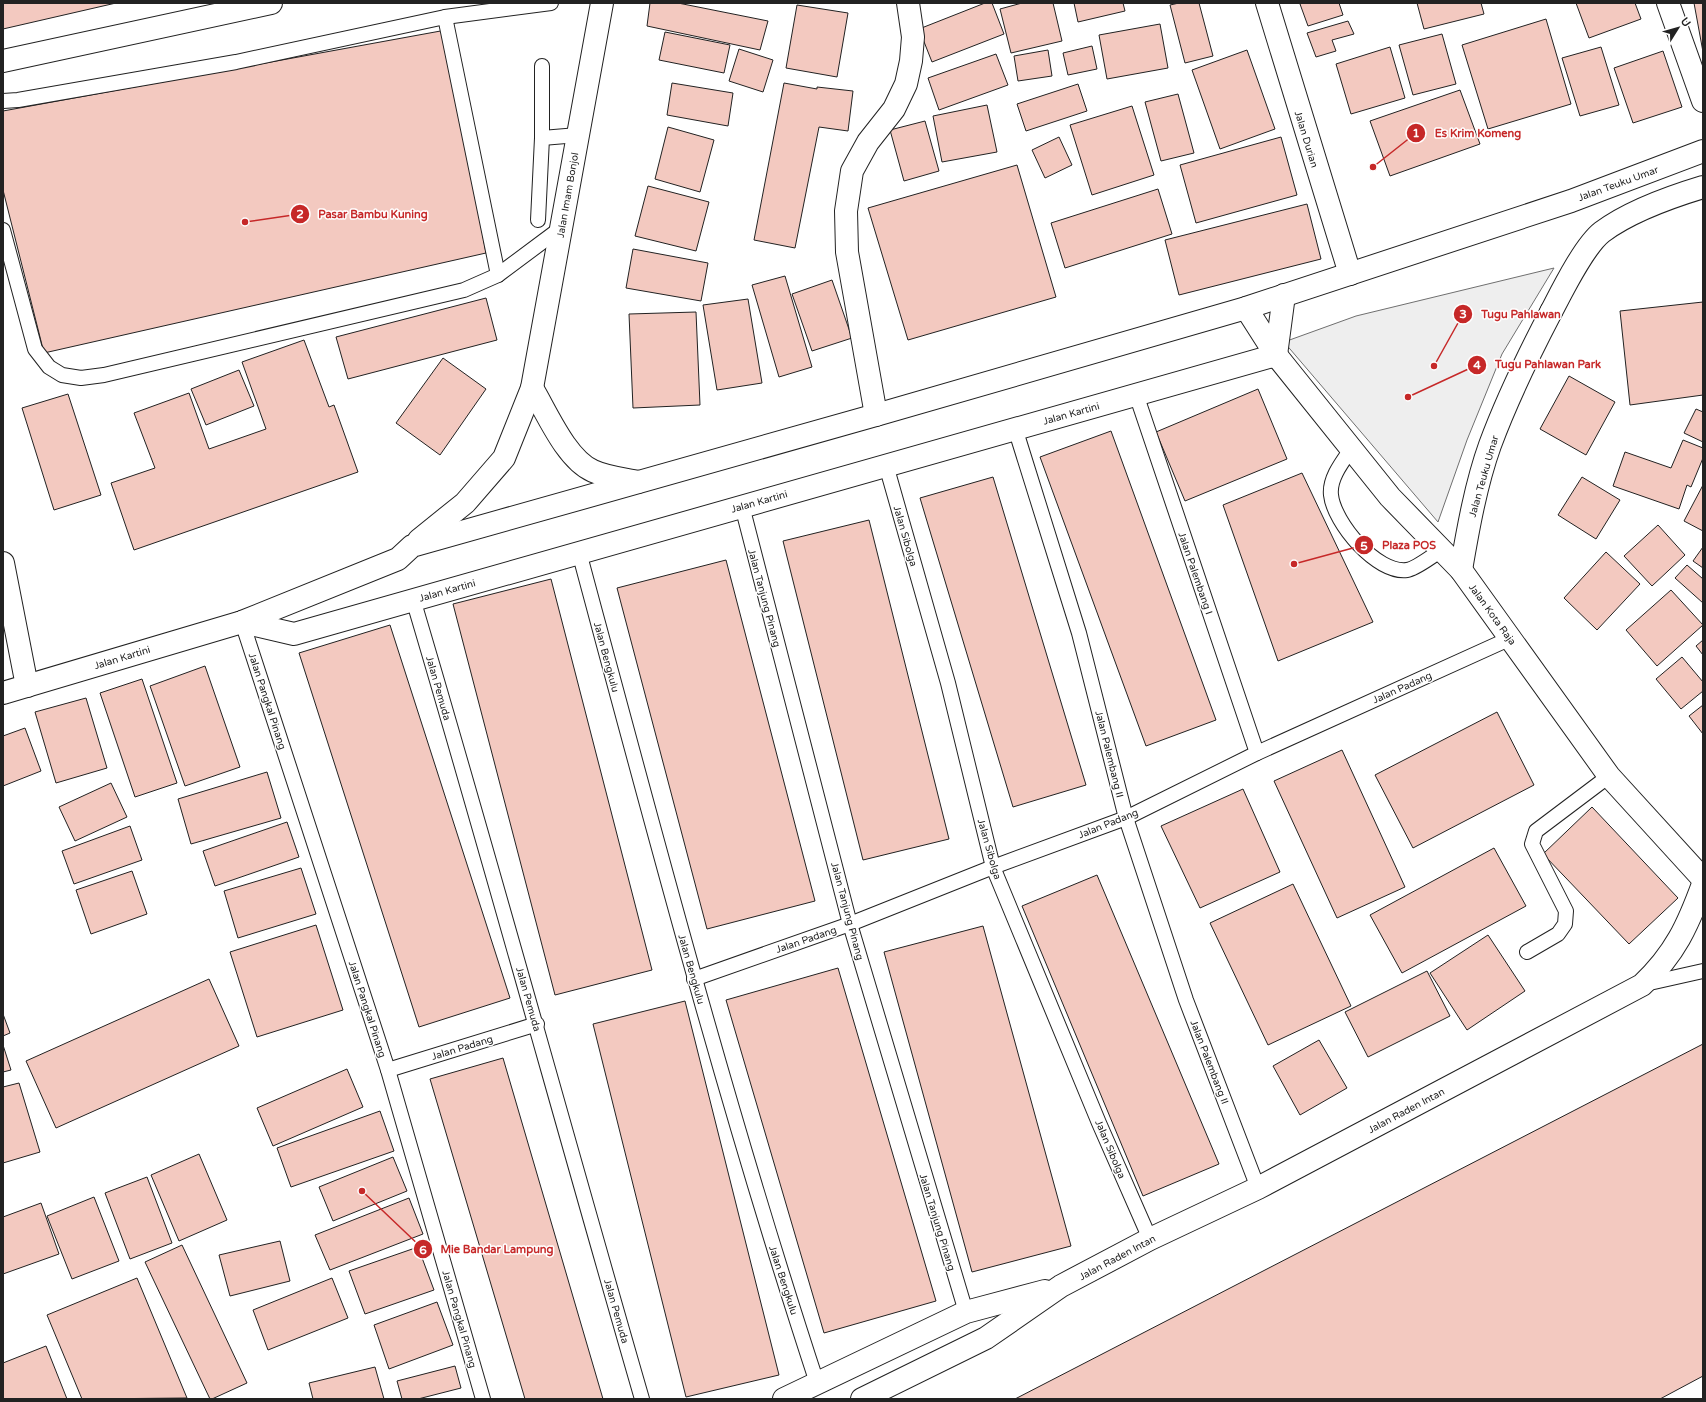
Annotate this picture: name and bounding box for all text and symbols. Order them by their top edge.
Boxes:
north arrow [1658,8,1698,48]
text: U [1678,15,1693,30]
street label: Jalan Durian [1292,109,1320,169]
callout: Es Krim Komeng [1406,121,1529,144]
text: 1 [1412,126,1420,140]
text: Es Krim Komeng [1435,127,1521,141]
street label: Jalan Imam Bonjol [555,152,581,239]
street label: Jalan Teuku Umar [1577,164,1660,204]
callout: Pasar Bambu Kuning [290,202,436,225]
text: 2 [296,207,304,221]
text: Pasar Bambu Kuning [318,208,428,222]
callout: Tugu Pahlawan [1453,302,1568,325]
text: 3 [1459,307,1467,321]
text: Tugu Pahlawan [1480,308,1561,322]
callout: Tugu Pahlawan Park [1467,353,1609,376]
text: 4 [1473,358,1481,372]
text: Tugu Pahlawan Park [1494,358,1601,372]
street label: Jalan Kartini [1042,400,1101,428]
street label: Jalan Teuku Umar [1467,434,1501,519]
street label: Jalan Kartini [730,488,789,516]
street label: Jalan Sibolga [891,505,919,568]
street label: Jalan Palembang I [1175,531,1215,616]
callout: Plaza POS [1354,534,1444,557]
text: 5 [1360,539,1368,553]
text: Plaza POS [1382,539,1436,552]
street label: Jalan Tanjung Pinang [745,548,783,649]
street label: Jalan Kartini [418,577,477,605]
street label: Jalan Kota Raja [1466,582,1518,648]
street label: Jalan Bengkulu [591,621,621,694]
street label: Jalan Kartini [93,644,152,672]
street label: Jalan Pangkal Pinang [246,651,288,751]
street label: Jalan Pemuda [423,655,453,722]
street label: Jalan Padang [1371,670,1434,706]
street label: Jalan Palembang II [1092,710,1126,799]
street label: Jalan Padang [1077,806,1140,841]
street label: Jalan Sibolga [975,818,1003,881]
street label: Jalan Tanjung Pinang [828,861,866,962]
street label: Jalan Padang [774,924,838,956]
street label: Jalan Bengkulu [675,933,707,1006]
street label: Jalan Pangkal Pinang [346,959,388,1059]
street label: Jalan Pemuda [513,966,543,1033]
street label: Jalan Palembang II [1187,1019,1231,1106]
street label: Jalan Padang [430,1033,494,1063]
street label: Jalan Raden Intan [1366,1086,1447,1136]
street label: Jalan Sibolga [1092,1118,1128,1180]
street label: Jalan Tanjung Pinang [917,1172,958,1272]
street label: Jalan Raden Intan [1077,1233,1158,1283]
callout: Mie Bandar Lampung [413,1238,562,1261]
text: 6 [419,1243,427,1257]
text: Mie Bandar Lampung [441,1243,554,1257]
street label: Jalan Bengkulu [766,1244,800,1316]
street label: Jalan Pangkal Pinang [439,1269,479,1369]
street label: Jalan Pemuda [601,1278,631,1345]

